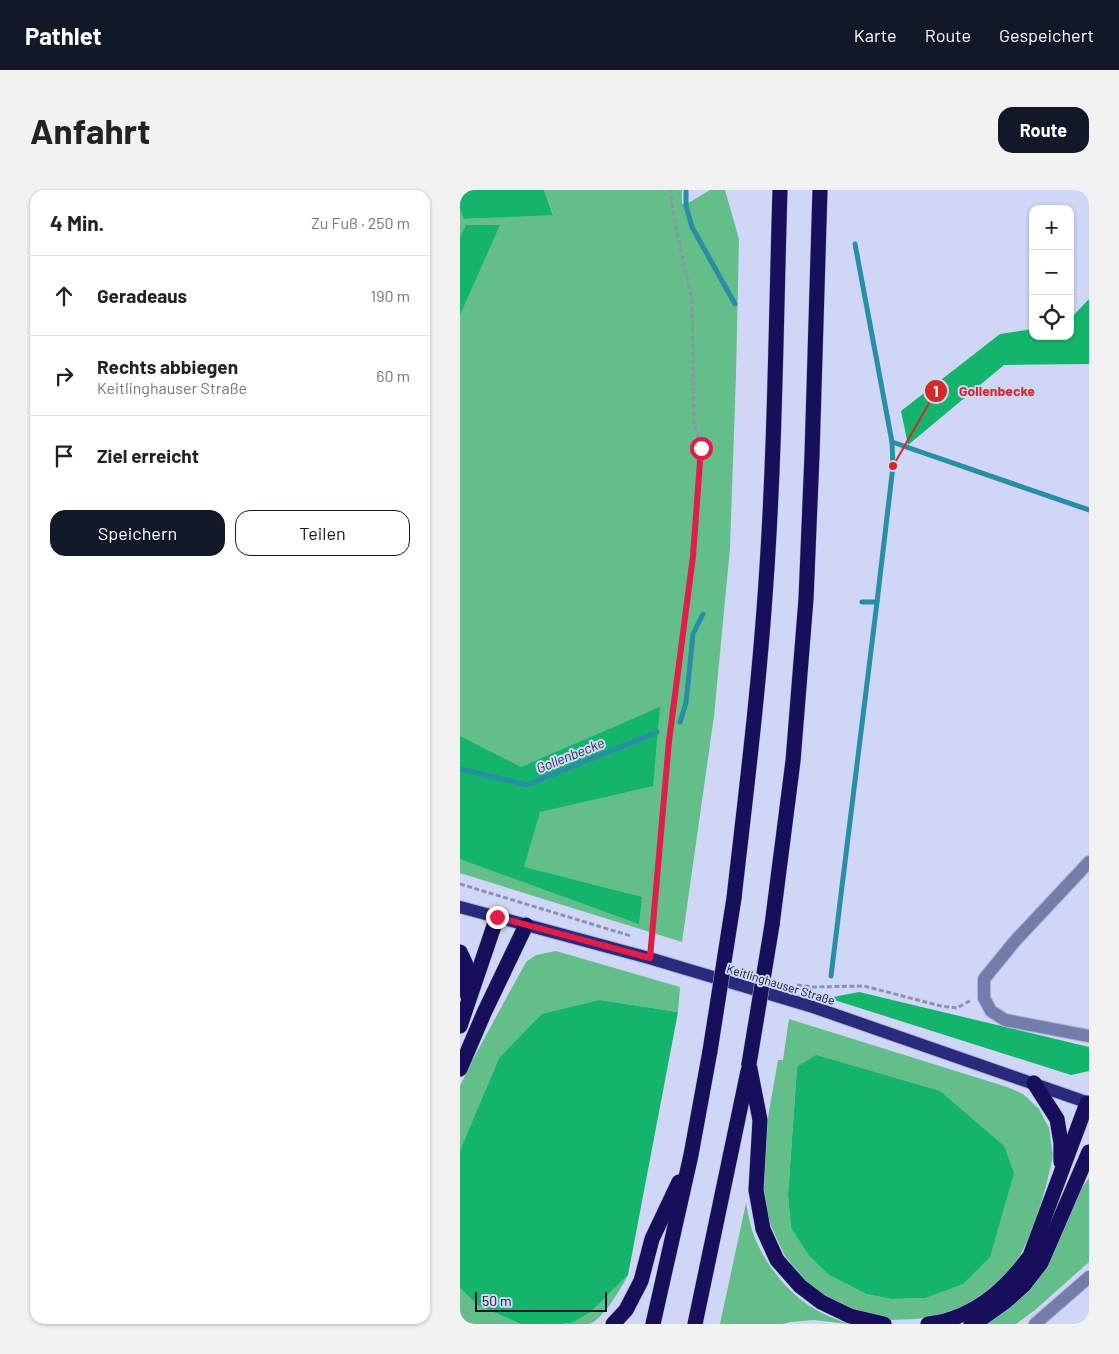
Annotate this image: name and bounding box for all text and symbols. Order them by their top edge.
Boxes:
text: Pathlet [25,21,102,50]
text: Karte [854,24,897,46]
text: Route [925,24,971,46]
text: Gespeichert [999,24,1094,46]
button: Route [998,107,1089,153]
text: Anfahrt [30,109,150,151]
map controls [1029,205,1074,340]
button: + [1029,205,1074,250]
text: 4 Min. [50,210,104,235]
text: Zu Fuß · 250 m [311,213,410,232]
button: − [1029,250,1074,295]
icon: ahead [50,282,78,310]
text: Geradeaus [97,284,187,307]
text: 190 m [371,286,410,305]
button: locate [1029,295,1074,340]
text: Rechts abbiegen [97,355,238,378]
icon: right [50,362,78,390]
text: 60 m [376,366,410,385]
callout: Gollenbecke [924,377,1044,406]
text: Keitlinghauser Straße [97,378,247,397]
text: 1 [933,382,939,400]
text: Gollenbecke [959,382,1035,399]
route start [690,437,713,460]
icon: arrive [50,442,78,470]
text: Ziel erreicht [97,444,199,467]
button: Speichern [50,510,225,556]
button: Teilen [235,510,410,556]
water label: Gollenbecke [533,734,607,776]
route end [486,906,509,929]
street label: Keitlinghauser Straße [725,961,837,1007]
scale bar [475,1289,608,1312]
text: 50 m [482,1292,511,1309]

